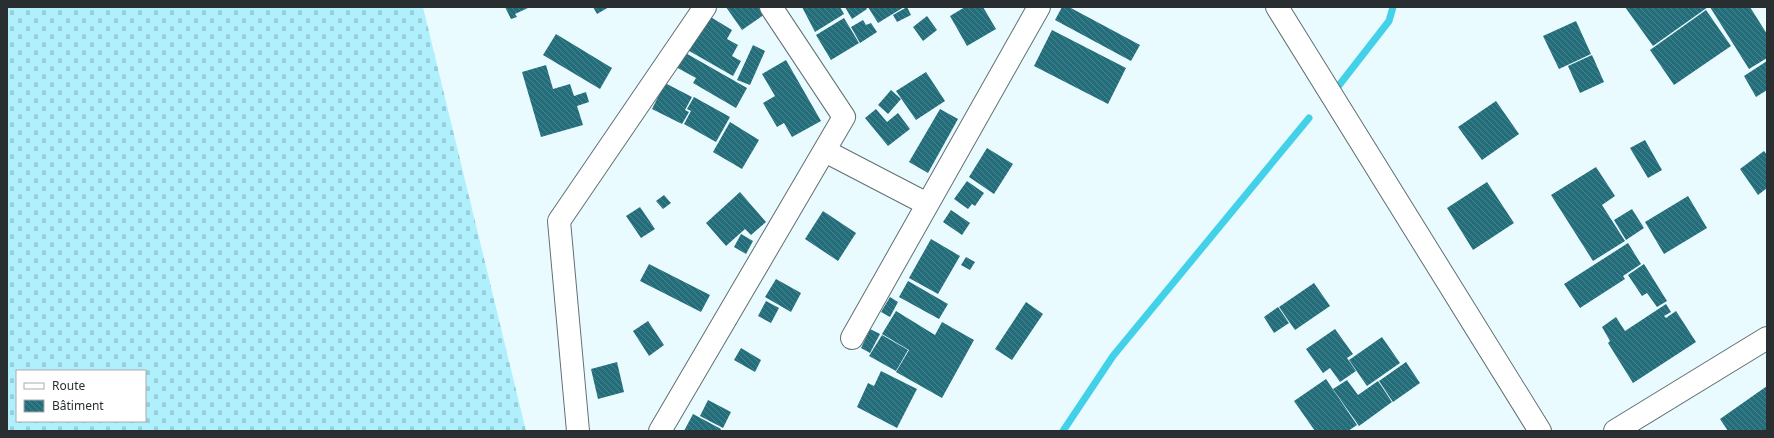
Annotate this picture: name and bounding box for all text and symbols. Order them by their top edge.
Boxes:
legend [16,370,146,422]
text: Route [52,377,85,394]
text: Bâtiment [52,397,104,414]

